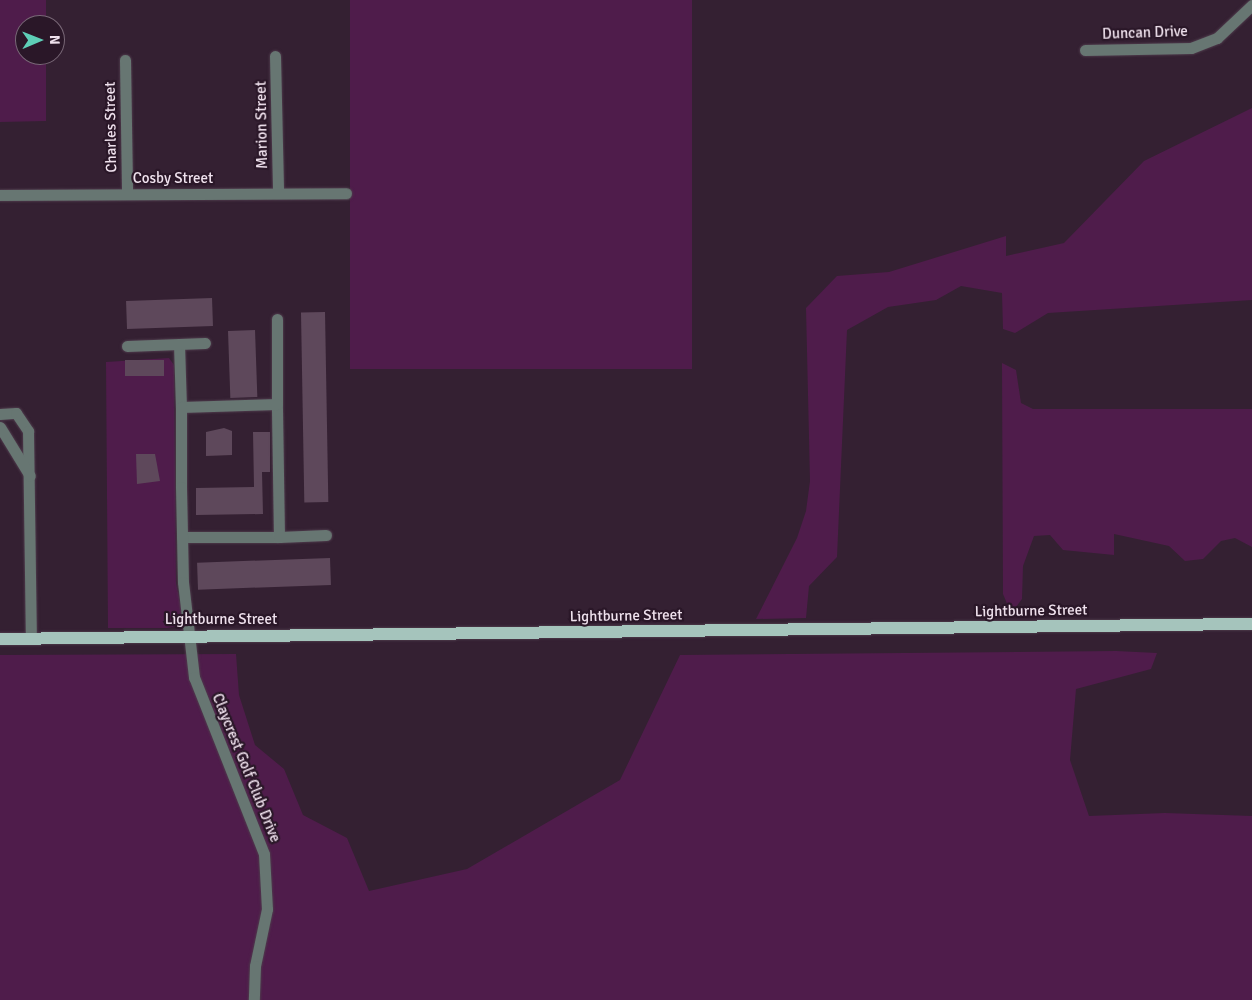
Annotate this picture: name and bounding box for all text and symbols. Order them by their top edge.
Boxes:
north arrow [15,15,65,65]
street label: Duncan Drive [1102,23,1188,43]
text: N [46,35,63,45]
street label: Charles Street [101,81,121,173]
street label: Marion Street [252,81,272,169]
street label: Cosby Street [133,170,213,188]
street label: Lightburne Street [975,601,1087,621]
street label: Lightburne Street [570,606,682,626]
street label: Lightburne Street [165,611,277,629]
street label: Claycrest Golf Club Drive [208,691,284,845]

